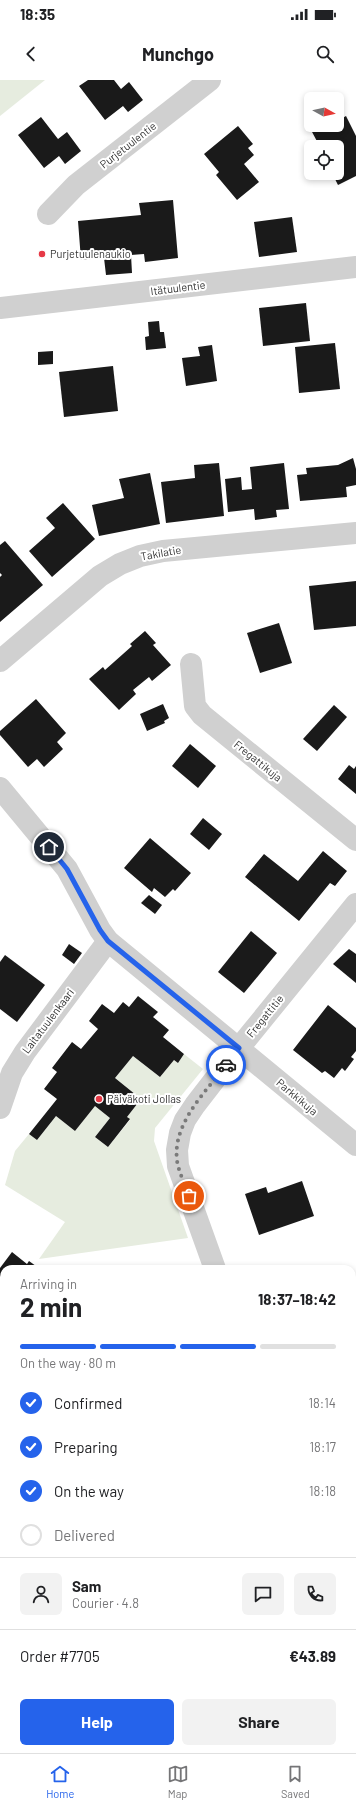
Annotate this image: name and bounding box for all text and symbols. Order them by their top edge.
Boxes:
text: 18:35 [20,5,55,23]
icon: back [20,43,42,65]
text: Munchgo [142,43,214,65]
icon: search [314,43,336,65]
north arrow [304,92,344,132]
map controls [304,92,344,180]
street label: Purjetuulentie [97,119,158,171]
button: locate [304,140,344,180]
place label: Purjetuulenaukio [50,247,131,260]
marker: Purjetuulenaukio [37,249,47,259]
street label: Itätuulentie [150,278,206,297]
street label: Takilatie [140,543,182,562]
street label: Fregattikuja [232,737,285,784]
pin [32,830,66,864]
icon: home [38,836,60,858]
street label: Laitatuulenkaari [19,986,76,1056]
street label: Fregattitie [244,992,286,1040]
courier [206,1045,246,1085]
icon: car [215,1054,237,1076]
street label: Parkkikuja [274,1076,321,1118]
place label: Päiväkoti Jollas [107,1092,181,1105]
marker: Päiväkoti Jollas [94,1094,104,1104]
pin [172,1179,206,1213]
icon: bag [178,1185,200,1207]
text: Arriving in [20,1276,77,1292]
text: 18:37–18:42 [258,1290,336,1308]
text: 2 min [20,1291,82,1322]
text: On the way · 80 m [20,1355,116,1371]
icon: check [20,1392,42,1414]
text: Confirmed [54,1394,122,1412]
text: 18:14 [309,1395,336,1411]
icon: check [20,1436,42,1458]
text: Preparing [54,1438,118,1456]
text: 18:17 [310,1439,336,1455]
icon: check [20,1480,42,1502]
text: On the way [54,1482,124,1500]
text: 18:18 [309,1483,336,1499]
text: Delivered [54,1526,115,1544]
button: person [20,1573,62,1615]
button: chat [242,1573,284,1615]
button: phone [294,1573,336,1615]
text: Sam [72,1577,101,1595]
text: Courier · 4.8 [72,1595,139,1611]
text: Order #7705 [20,1647,100,1665]
text: €43.89 [289,1647,336,1665]
button: Help [20,1699,174,1745]
button: Share [182,1699,336,1745]
tab: Home [46,1763,74,1800]
tab: Map [167,1763,189,1800]
tab: Saved [281,1763,310,1800]

